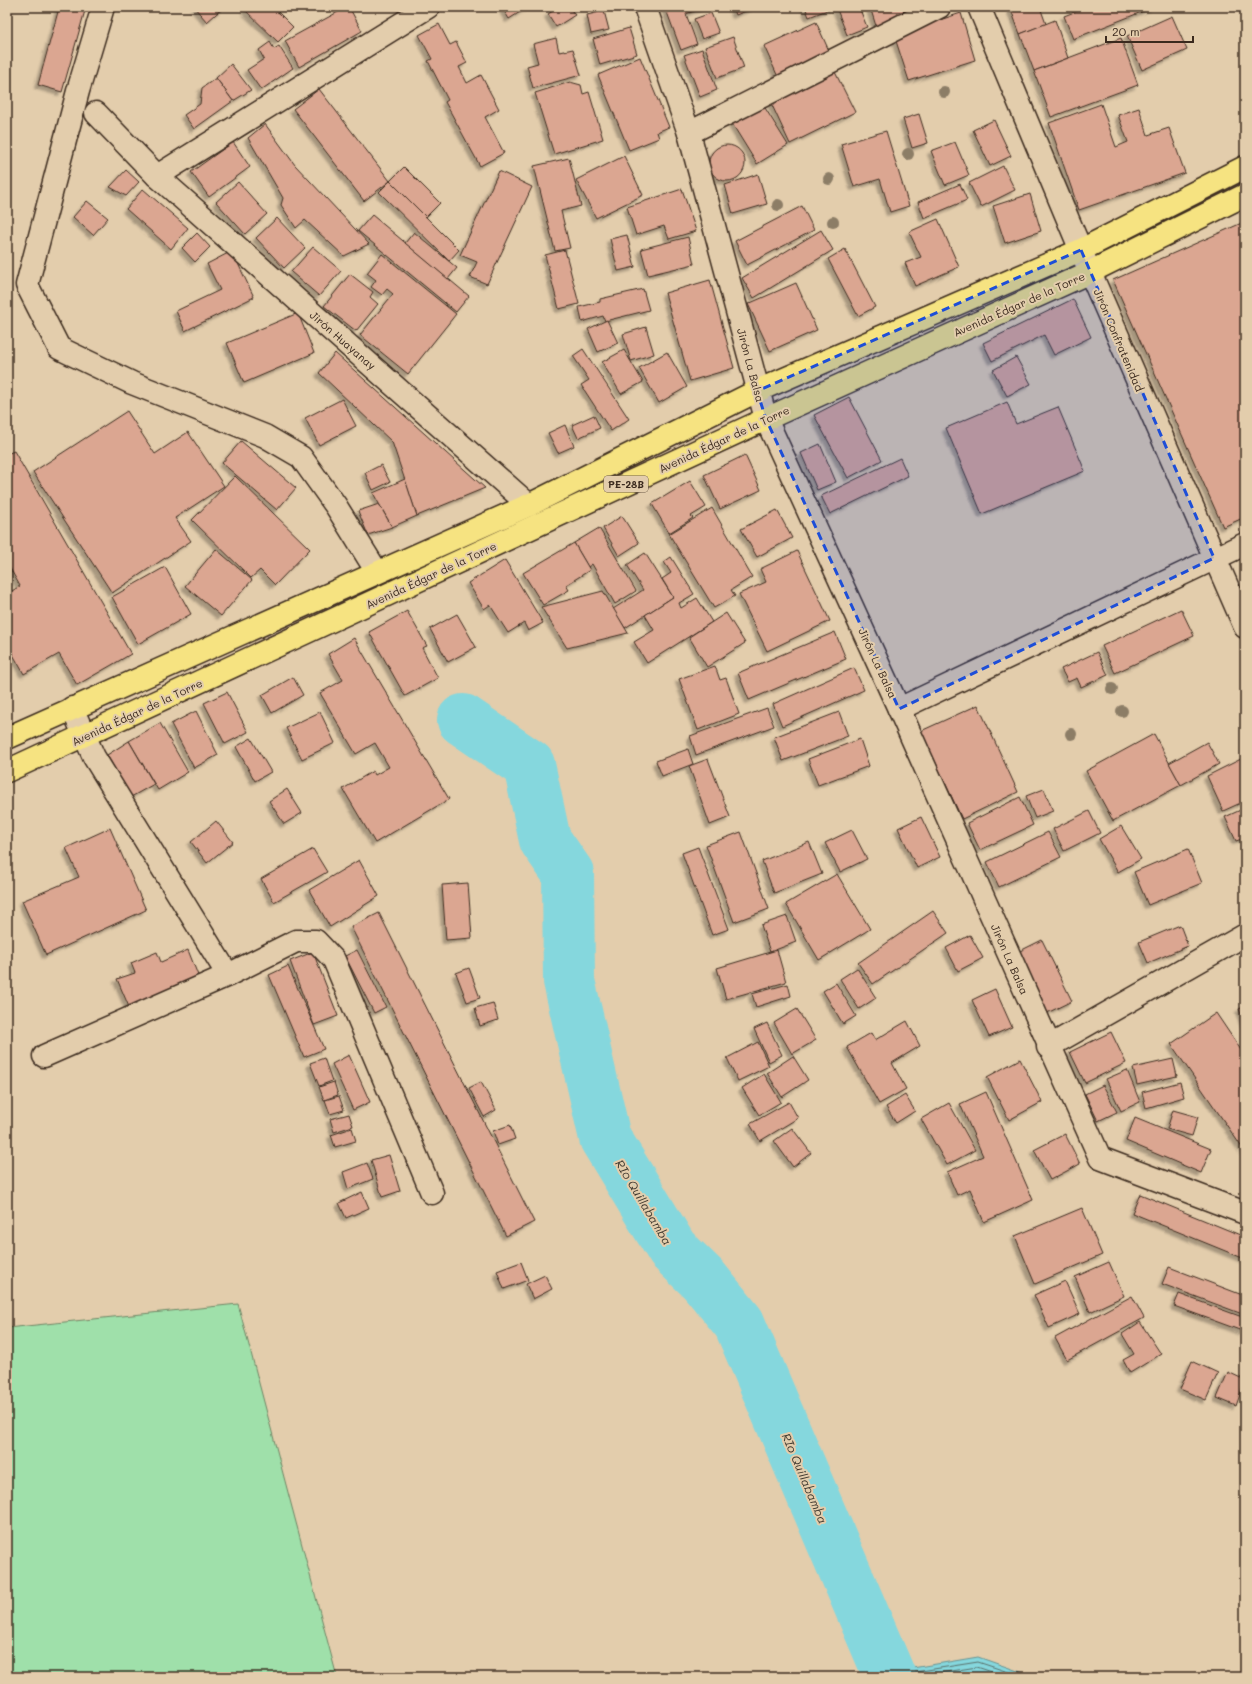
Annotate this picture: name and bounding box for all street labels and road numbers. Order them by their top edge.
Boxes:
street label: Avenida Édgar de la Torre [951,268,1087,340]
street label: Jirón Confratenidad [1091,286,1147,394]
street label: Jirón Huayanay [307,307,379,373]
street label: Jirón La Balsa [734,326,768,404]
street label: Avenida Édgar de la Torre [656,402,792,476]
road number: PE-28B [604,476,648,492]
street label: Avenida Édgar de la Torre [363,538,499,612]
street label: Jirón La Balsa [855,625,901,701]
street label: Avenida Édgar de la Torre [69,675,205,749]
street label: Jirón La Balsa [988,921,1032,997]

